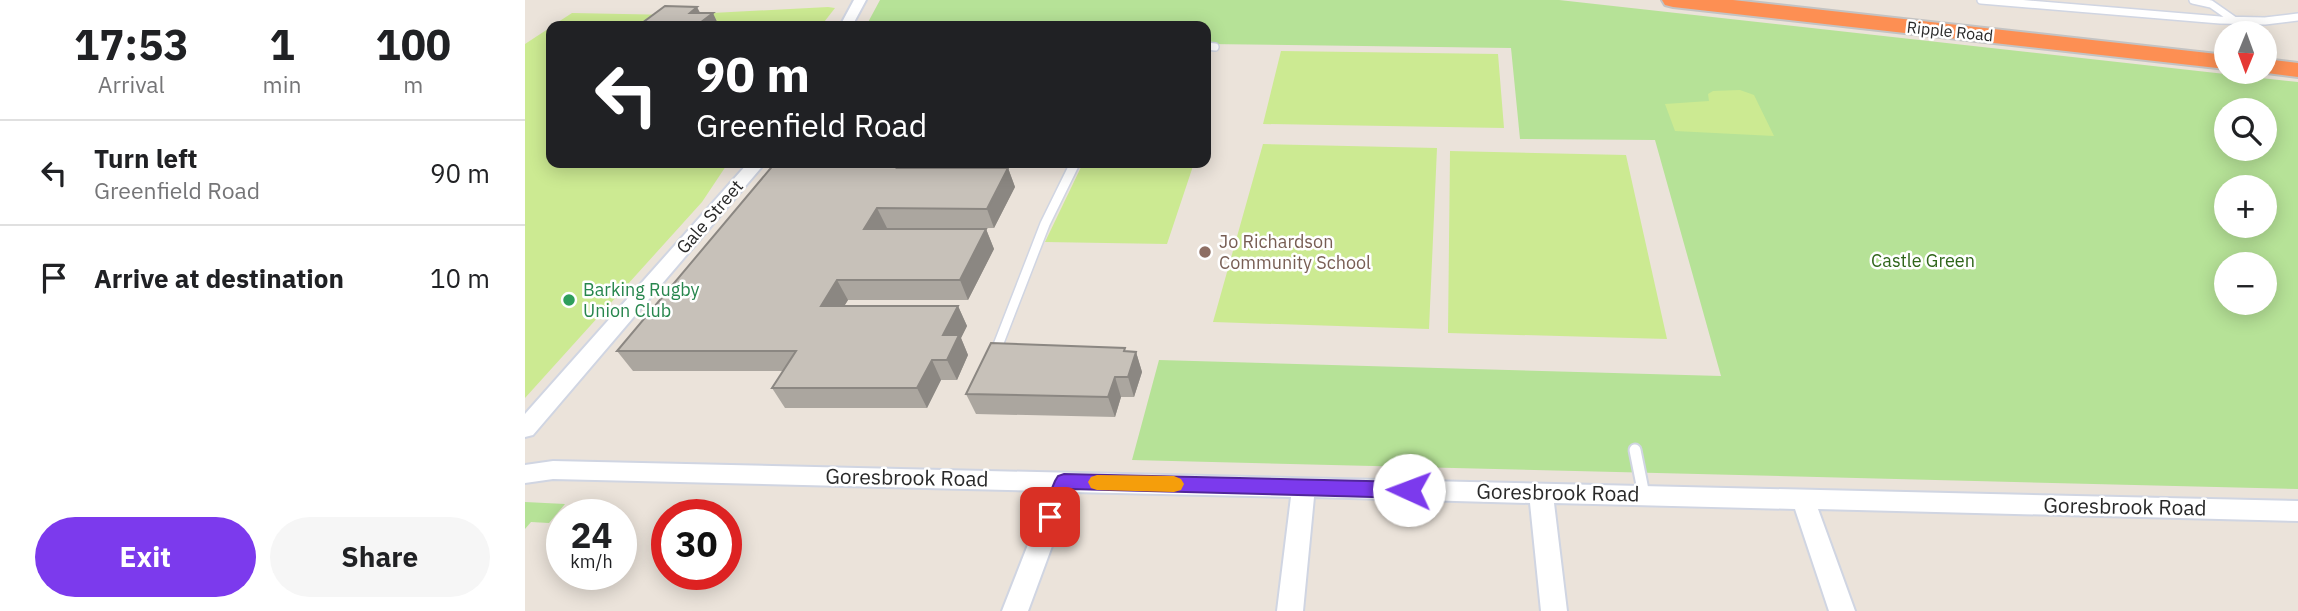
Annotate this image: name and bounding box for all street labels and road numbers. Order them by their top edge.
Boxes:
street label: Ripple Road [1906,17,1994,45]
street label: Gale Street [671,175,748,258]
street label: Goresbrook Road [825,462,989,492]
street label: Goresbrook Road [1476,477,1640,507]
street label: Goresbrook Road [2043,491,2207,521]

